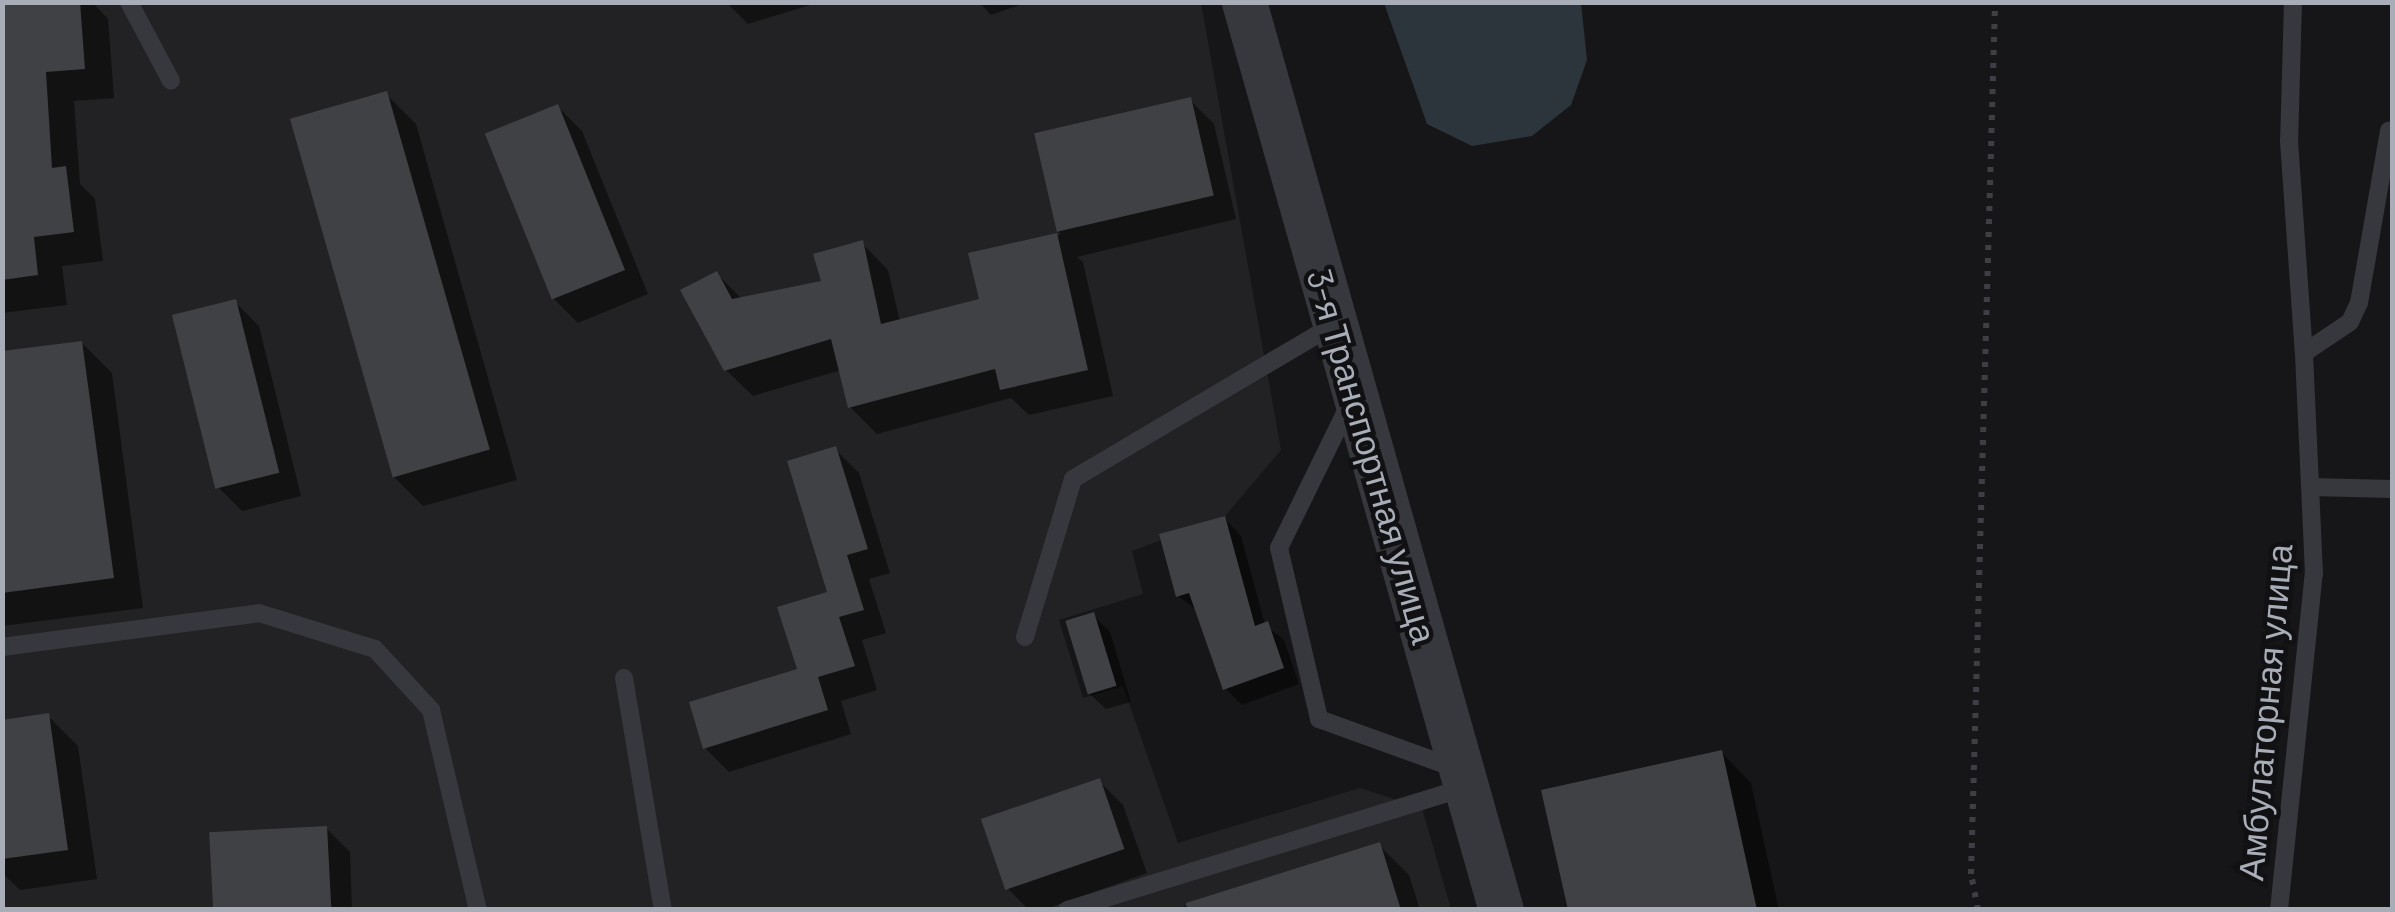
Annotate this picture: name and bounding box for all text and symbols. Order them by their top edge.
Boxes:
street label: 3-я Транспортная улица [1299,264,1447,648]
street label: Амбулаторная улица [2228,542,2300,882]

